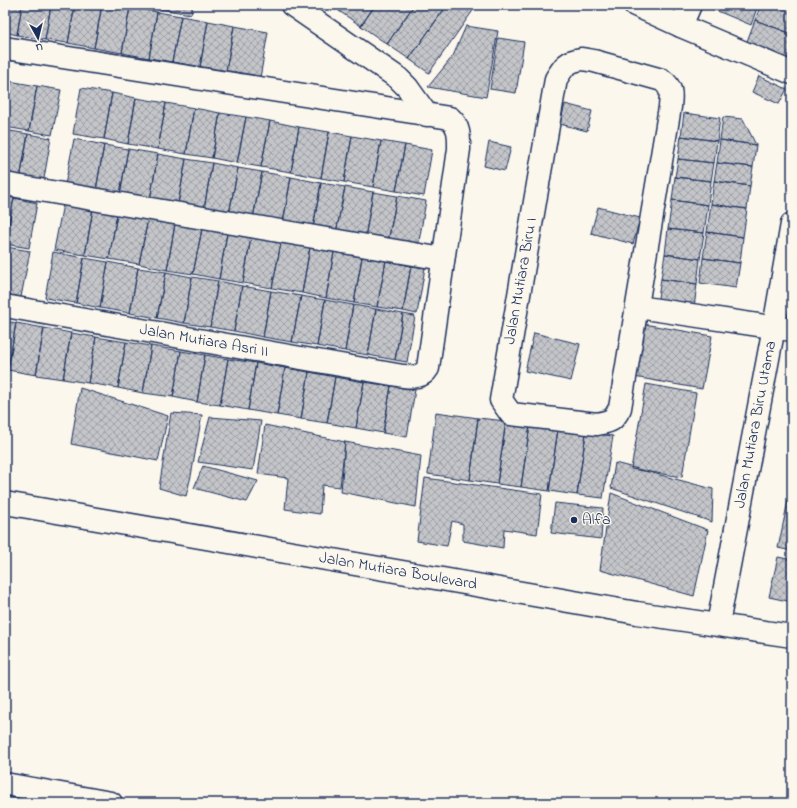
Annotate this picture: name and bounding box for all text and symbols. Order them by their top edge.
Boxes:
north arrow [18,18,58,58]
text: U [35,39,44,55]
street label: Jalan Mutiara Biru I [498,216,544,346]
street label: Jalan Mutiara Asri II [138,318,270,364]
street label: Jalan Mutiara Biru Utama [728,339,783,510]
place label: Alfa [582,508,611,532]
marker: Alfa [569,515,579,525]
street label: Jalan Mutiara Boulevard [317,546,479,597]

